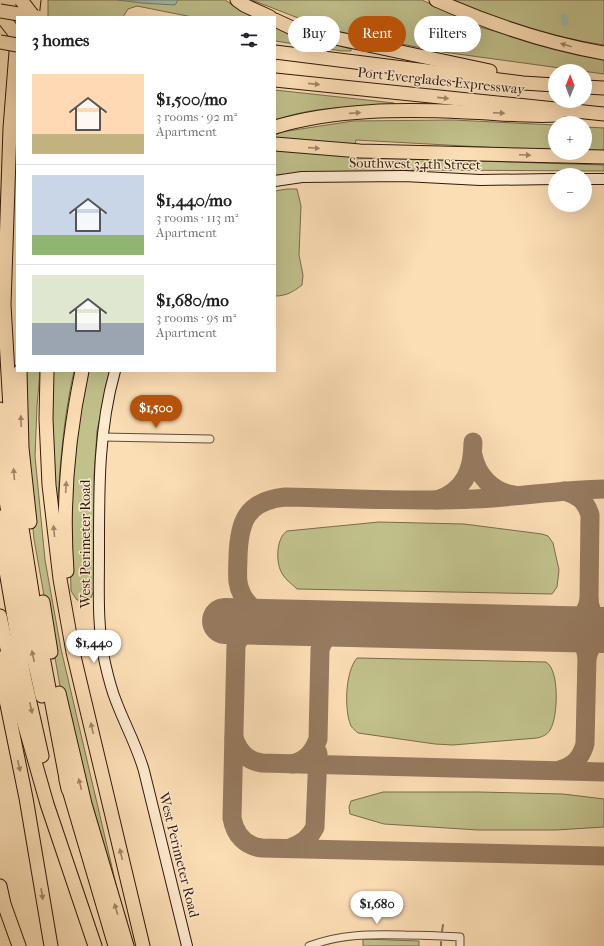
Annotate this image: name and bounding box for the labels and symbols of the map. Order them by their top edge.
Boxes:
one-way arrow [560,42,572,48]
street label: Port Everglades Expressway [357,64,526,98]
north arrow [548,64,592,108]
one-way arrow [308,81,320,88]
one-way arrow [437,95,449,101]
one-way arrow [349,109,361,116]
one-way arrow [493,110,505,117]
one-way arrow [308,145,320,152]
one-way arrow [519,152,531,159]
street label: Southwest 34th Street [349,154,481,174]
pin: $1,500 [123,395,189,429]
one-way arrow [18,414,24,427]
one-way arrow [11,468,18,480]
street label: West Perimeter Road [77,479,94,609]
one-way arrow [63,480,69,493]
one-way arrow [51,525,57,537]
pin: $1,440 [61,630,127,664]
one-way arrow [30,650,36,662]
one-way arrow [29,701,35,714]
one-way arrow [88,722,94,734]
one-way arrow [16,760,22,772]
one-way arrow [76,778,82,790]
street label: West Perimeter Road [155,790,203,920]
one-way arrow [118,847,124,859]
one-way arrow [39,888,45,900]
pin: $1,680 [344,891,410,925]
one-way arrow [113,902,119,914]

